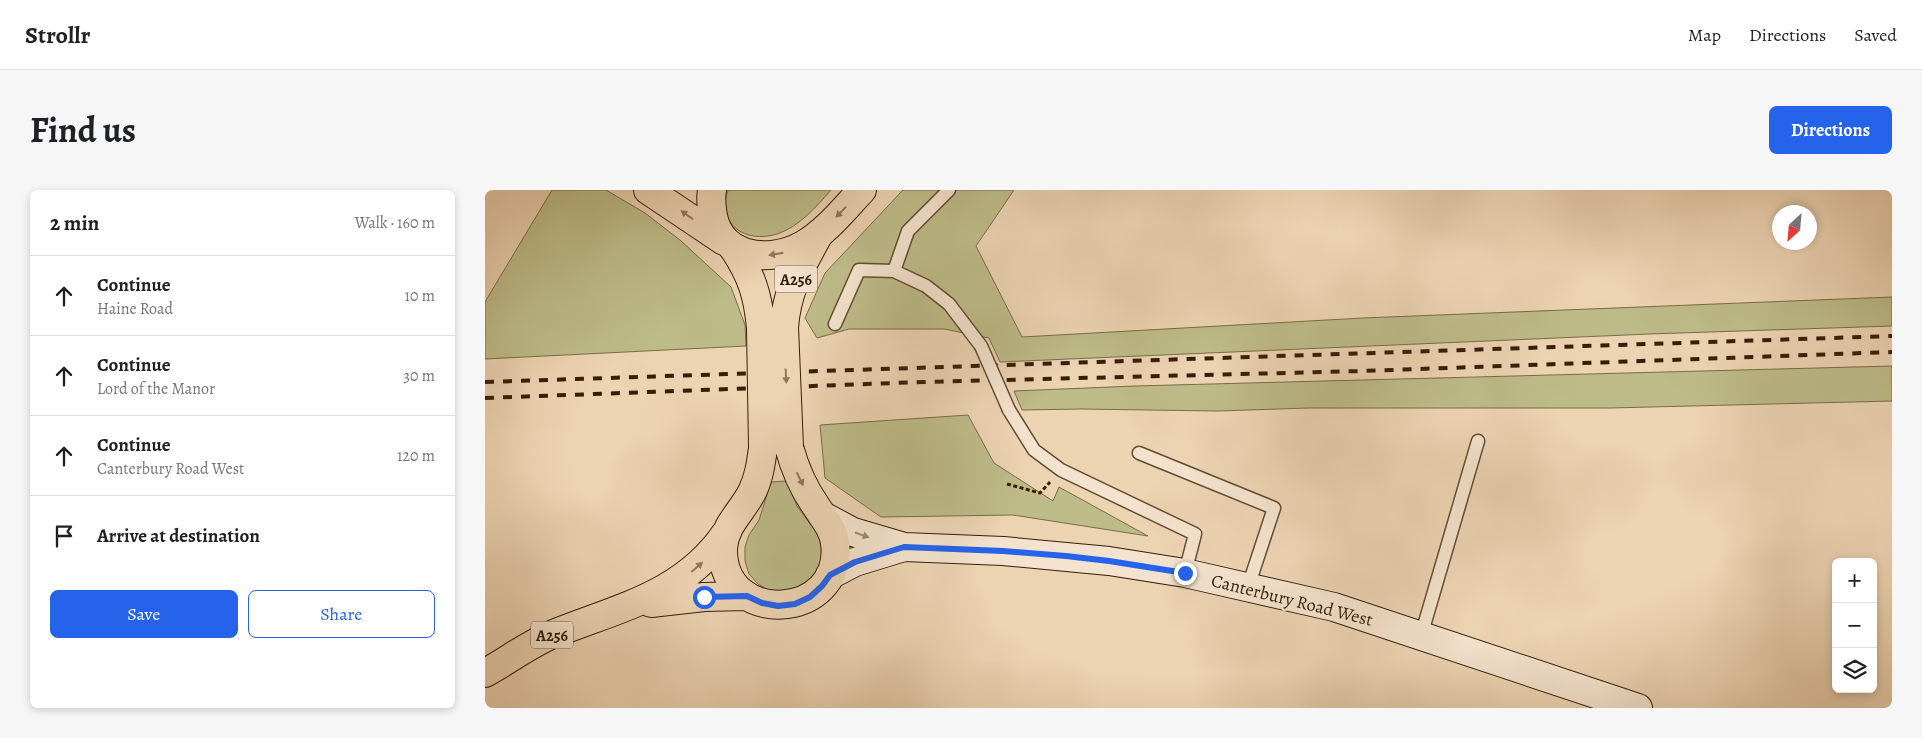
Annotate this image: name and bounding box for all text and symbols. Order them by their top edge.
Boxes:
text: Strollr [25,19,90,51]
text: Map [1688,23,1721,47]
text: Directions [1749,23,1826,47]
text: Saved [1854,23,1897,47]
text: Find us [30,106,136,154]
button: Directions [1769,106,1892,154]
north arrow [1772,205,1817,250]
one-way arrow [835,206,847,218]
text: 2 min [50,209,99,237]
one-way arrow [680,210,694,220]
text: Walk · 160 m [355,212,435,234]
one-way arrow [767,250,783,258]
road number: A256 [775,266,817,292]
text: Continue [97,272,171,298]
icon: ahead [50,282,78,310]
text: 10 m [405,285,435,307]
text: Haine Road [97,298,173,320]
text: Continue [97,352,171,378]
icon: ahead [50,362,78,390]
text: 30 m [403,365,435,387]
one-way arrow [783,368,791,384]
text: Lord of the Manor [97,378,215,400]
text: Continue [97,432,171,458]
icon: ahead [50,442,78,470]
text: 120 m [397,445,435,467]
text: Canterbury Road West [97,458,244,480]
one-way arrow [796,471,804,486]
icon: arrive [50,522,78,550]
text: Arrive at destination [97,523,260,549]
one-way arrow [855,532,870,540]
map controls [1832,558,1877,693]
button: + [1832,558,1877,603]
one-way arrow [691,561,703,573]
route end [1174,562,1197,585]
street label: Canterbury Road West [1209,568,1375,632]
route start [693,586,716,609]
button: Save [50,590,238,638]
button: Share [248,590,435,638]
button: − [1832,603,1877,648]
road number: A256 [531,622,573,648]
button: layers [1832,648,1877,693]

